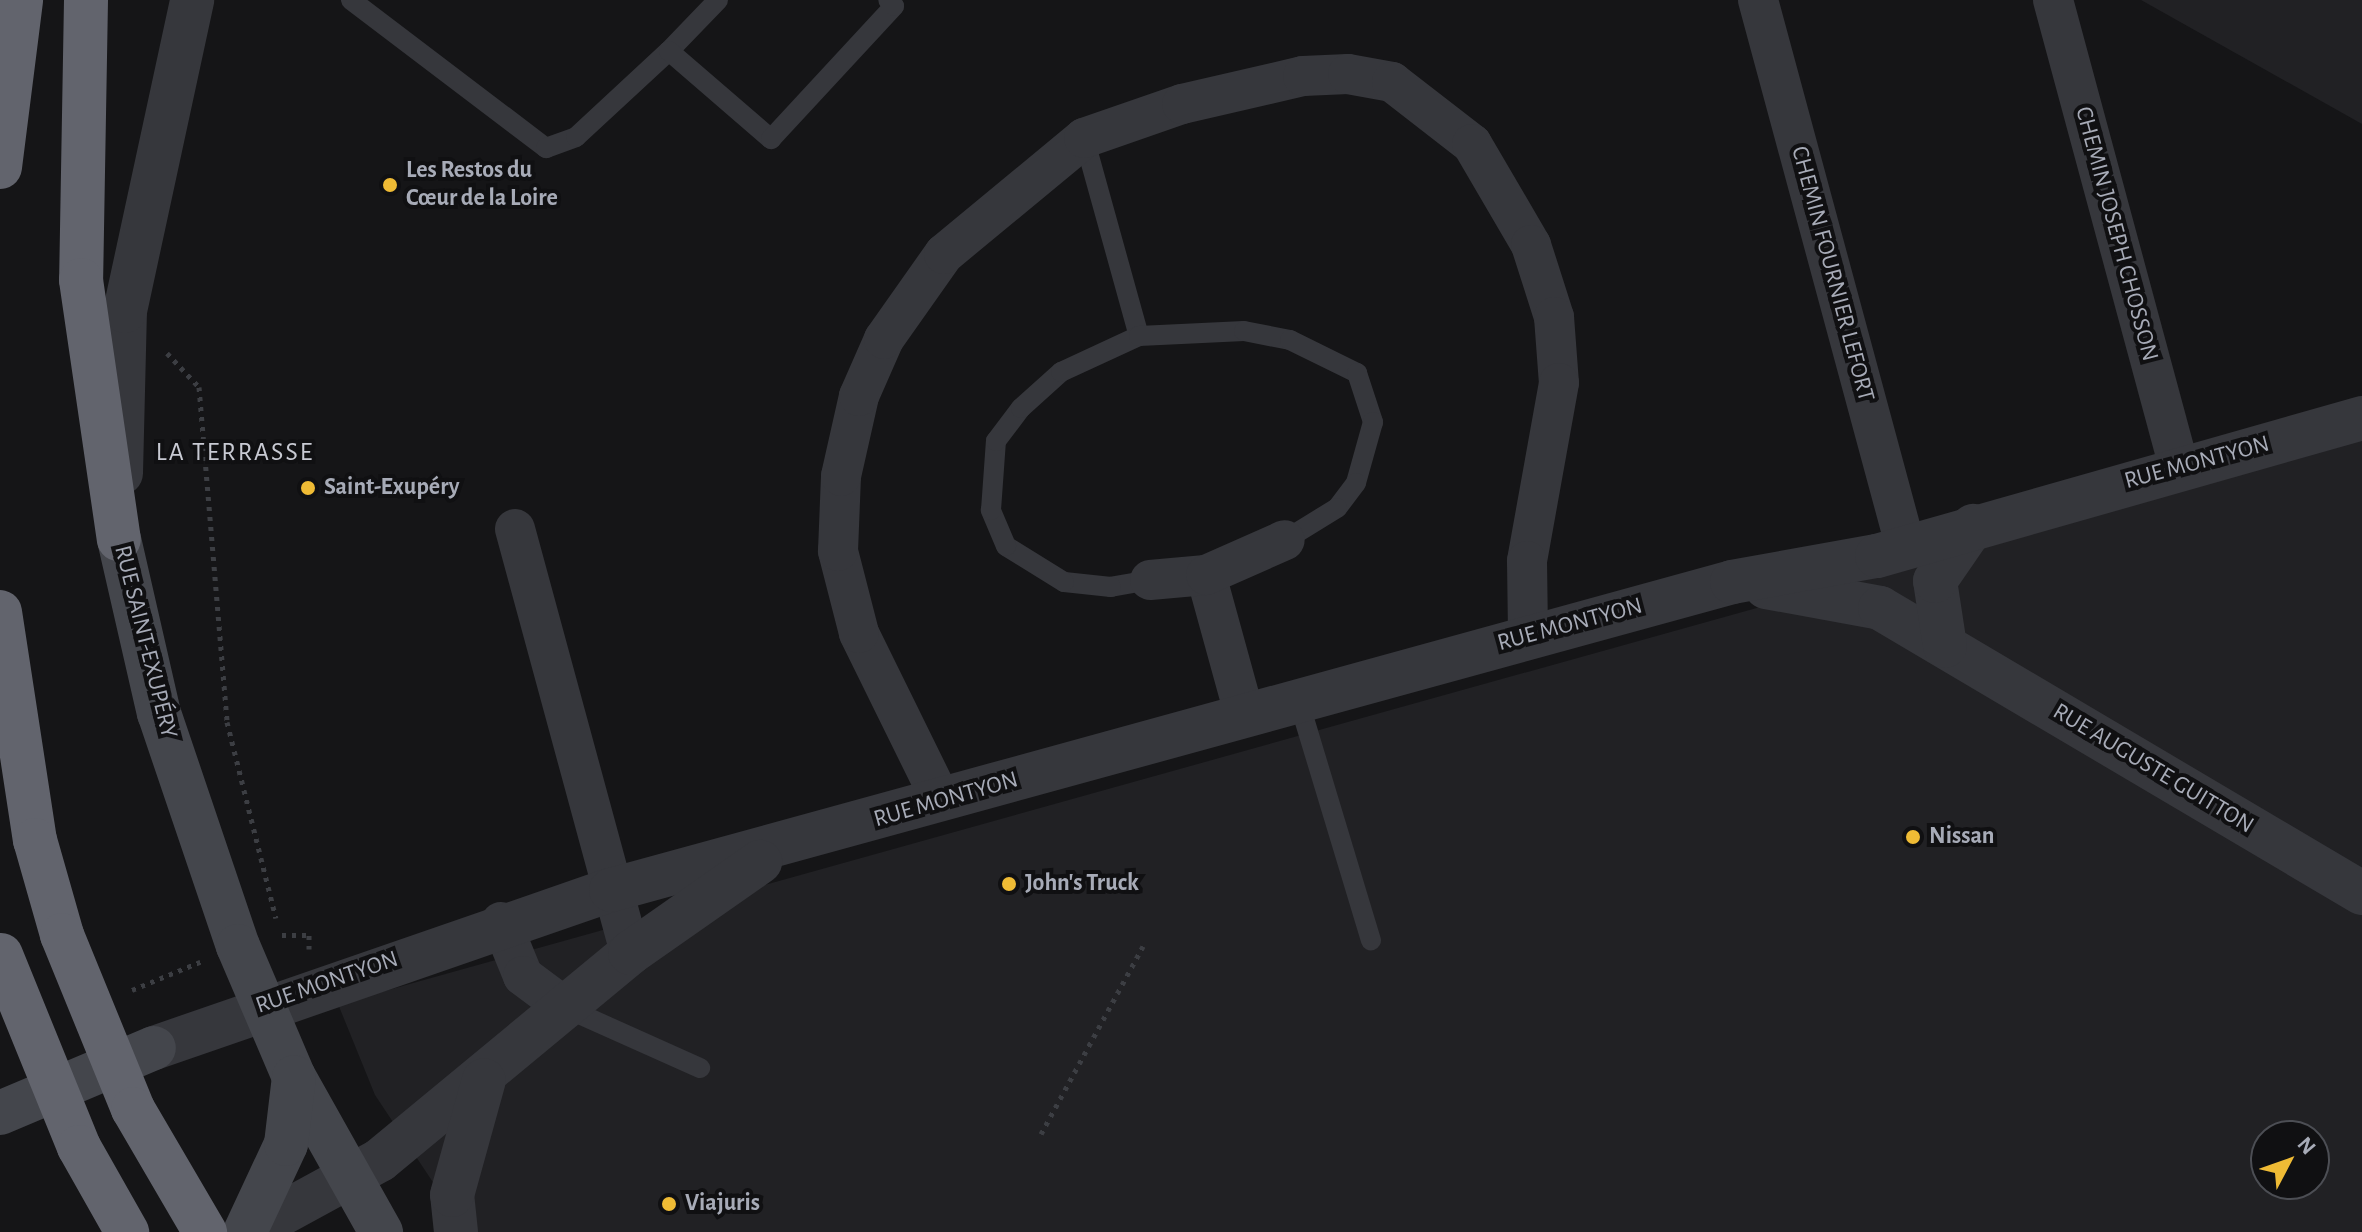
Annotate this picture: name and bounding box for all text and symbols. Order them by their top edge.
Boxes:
street label: CHEMIN JOSEPH CHOSSON [2068,104,2164,364]
street label: CHEMIN FOURNIER LEFORT [1784,143,1880,405]
place label: Les Restos du Cœur de la Loire [406,157,558,213]
marker: Les Restos du Cœur de la Loire [381,176,399,194]
street label: RUE MONTYON [2121,430,2273,496]
district label: LA TERRASSE [156,437,314,469]
place label: Saint-Exupéry [324,474,459,502]
marker: Saint-Exupéry [299,479,317,497]
street label: RUE SAINT-EXUPÉRY [107,542,183,742]
street label: RUE MONTYON [1494,592,1646,658]
street label: RUE AUGUSTE GUITTON [2047,698,2259,840]
street label: RUE MONTYON [870,766,1022,834]
place label: Nissan [1929,823,1994,851]
marker: Nissan [1904,828,1922,846]
place label: John's Truck [1025,870,1139,898]
marker: John's Truck [1000,875,1018,893]
street label: RUE MONTYON [252,945,402,1021]
north arrow [2250,1120,2330,1200]
text: N [2293,1133,2320,1159]
place label: Viajuris [685,1190,760,1218]
marker: Viajuris [660,1195,678,1213]

